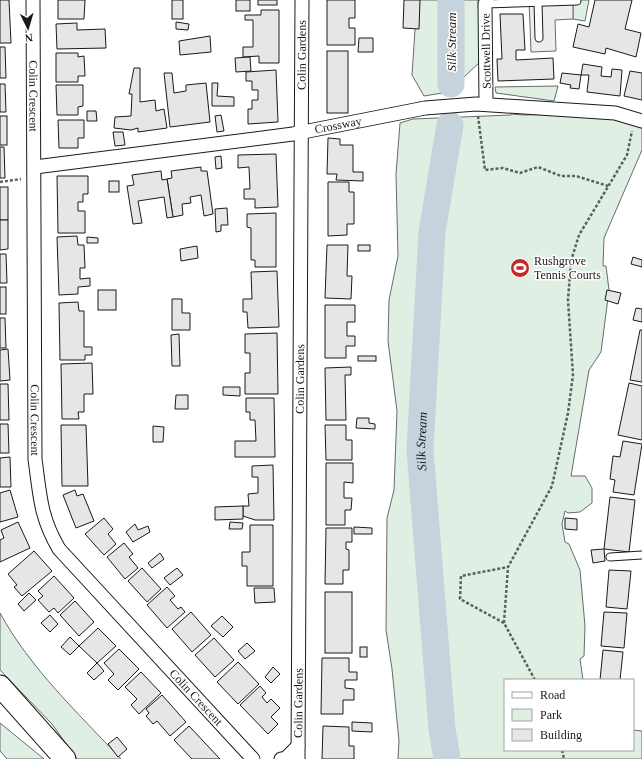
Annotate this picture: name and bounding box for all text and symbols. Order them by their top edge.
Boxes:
north arrow [8,8,48,48]
water label: Silk Stream [444,12,459,72]
street label: Scottwell Drive [478,13,494,89]
street label: Colin Gardens [295,20,309,90]
text: N [24,32,33,44]
street label: Colin Crescent [26,60,41,133]
street label: Crossway [313,114,363,137]
place label: Rushgrove Tennis Courts [534,254,601,282]
sports icon: Rushgrove Tennis Courts [509,257,531,279]
street label: Colin Gardens [293,344,307,414]
street label: Colin Crescent [28,384,42,457]
water label: Silk Stream [412,411,430,471]
street label: Colin Crescent [167,666,226,729]
street label: Colin Gardens [291,668,305,738]
legend [504,679,634,751]
text: Road [540,688,565,702]
text: Park [540,708,562,722]
text: Building [540,728,582,742]

